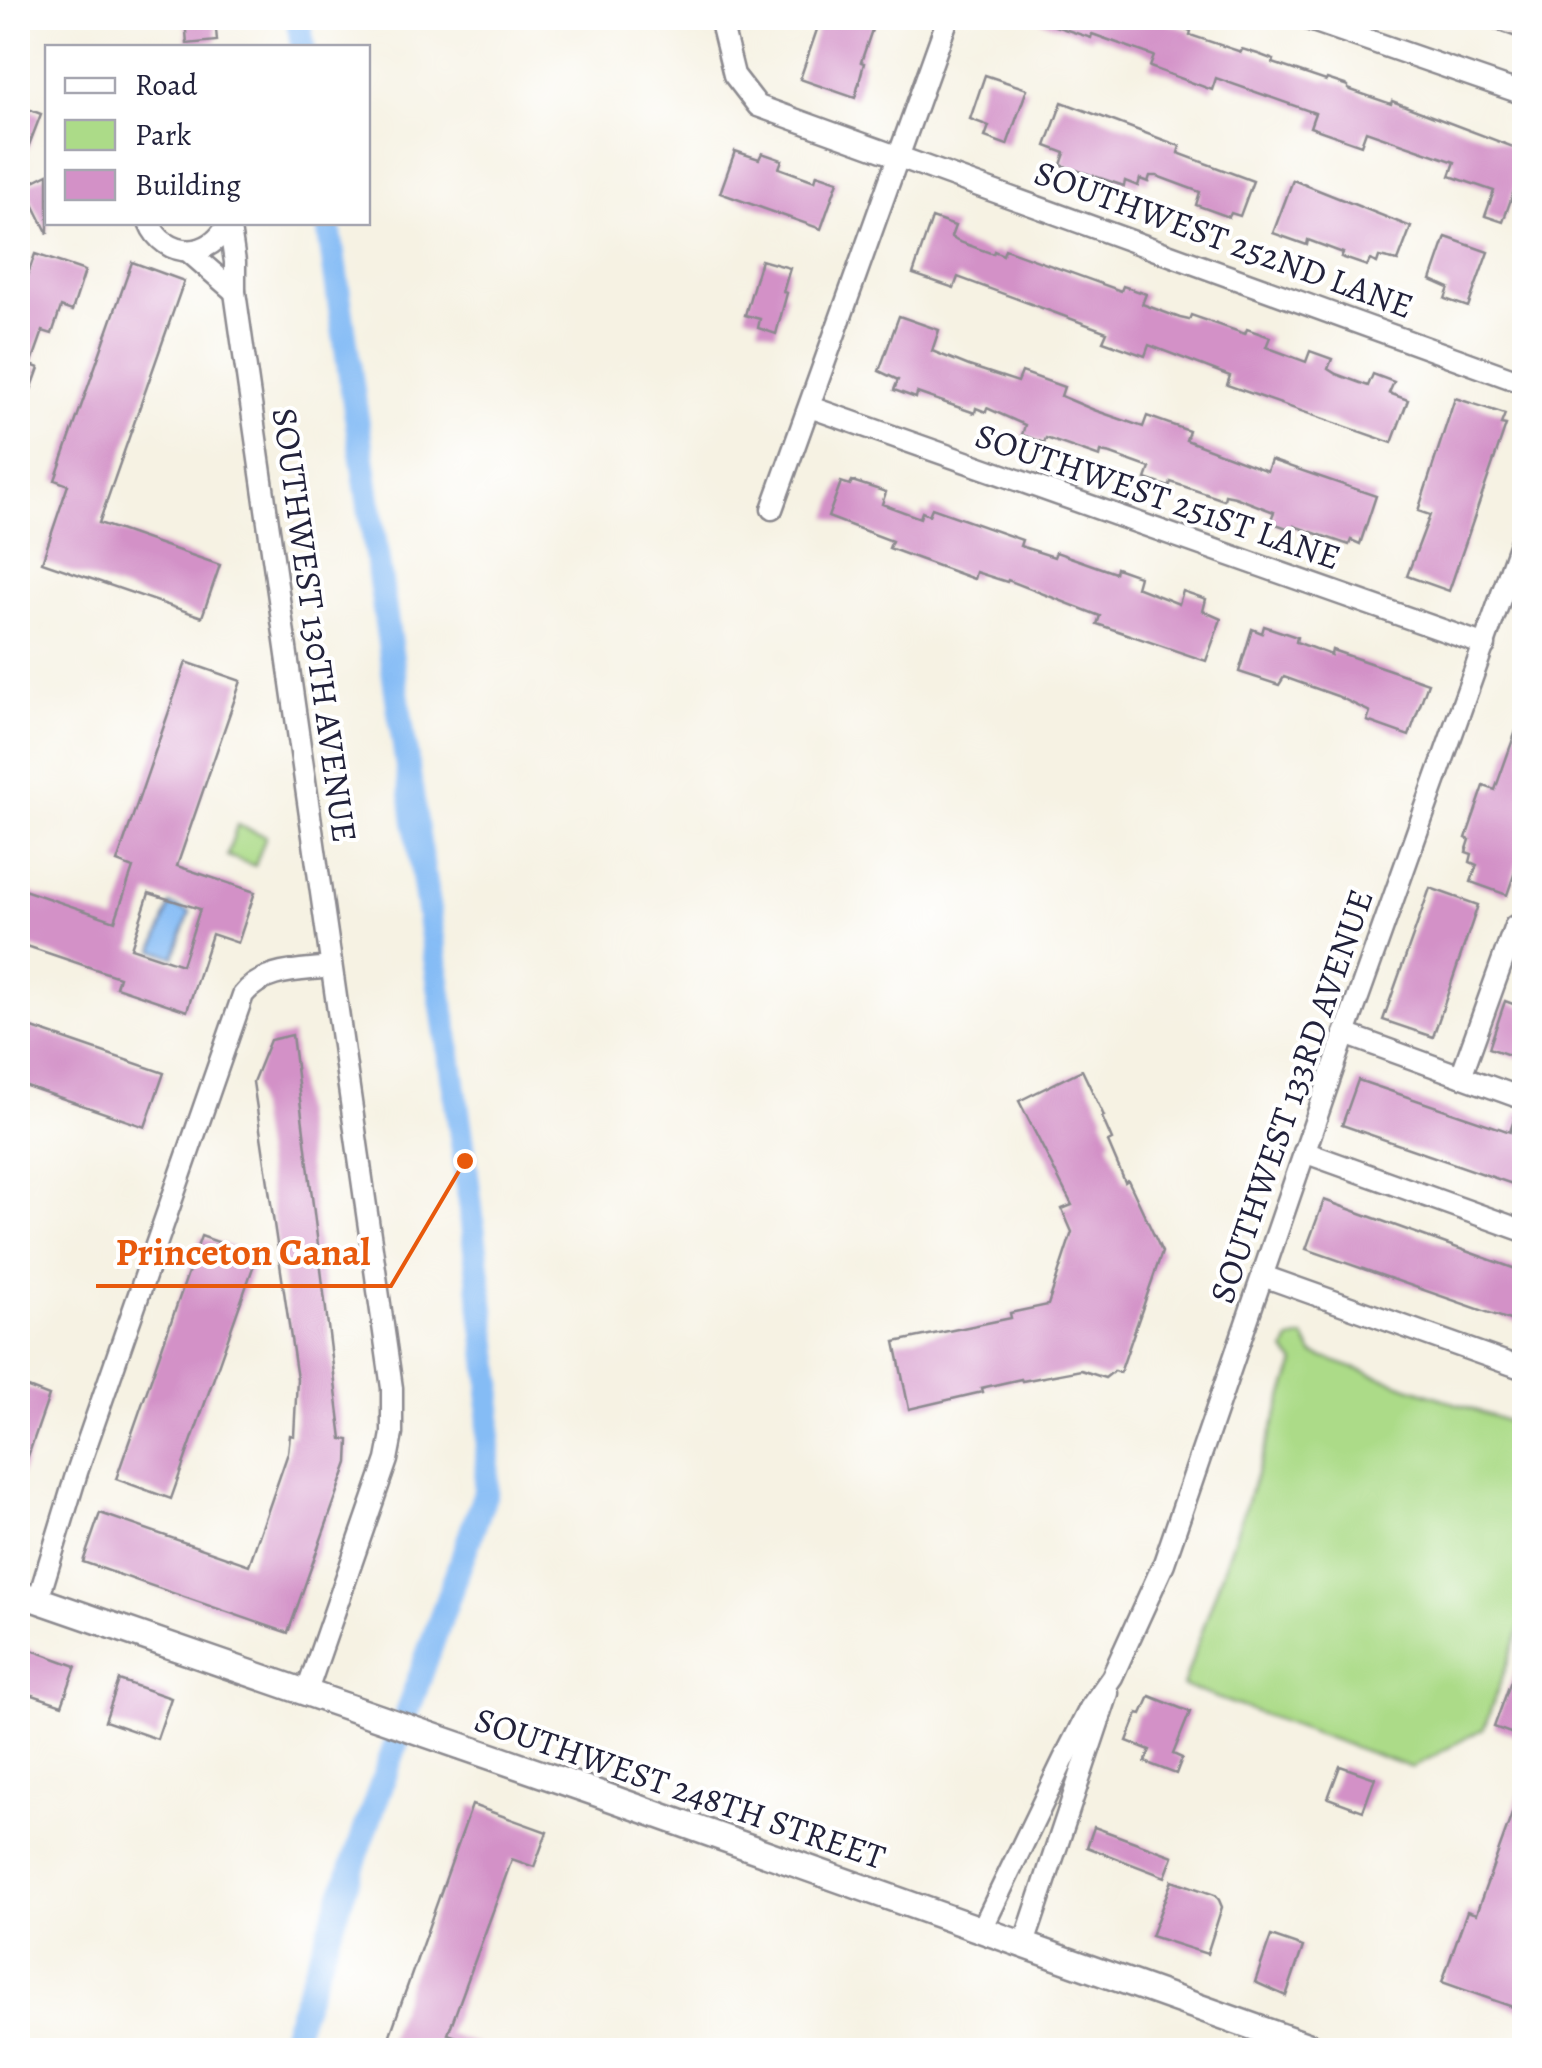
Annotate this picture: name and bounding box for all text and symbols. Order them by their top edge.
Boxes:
legend [45,45,370,225]
text: Road [135,65,198,105]
text: Park [135,115,191,155]
street label: SOUTHWEST 252ND LANE [1028,148,1420,330]
text: Building [135,165,241,205]
street label: SOUTHWEST 130TH AVENUE [261,405,369,845]
street label: SOUTHWEST 251ST LANE [969,411,1347,581]
street label: SOUTHWEST 133RD AVENUE [1198,883,1384,1309]
callout: Princeton Canal [96,1218,391,1286]
text: Princeton Canal [116,1226,370,1278]
street label: SOUTHWEST 248TH STREET [468,1695,892,1881]

